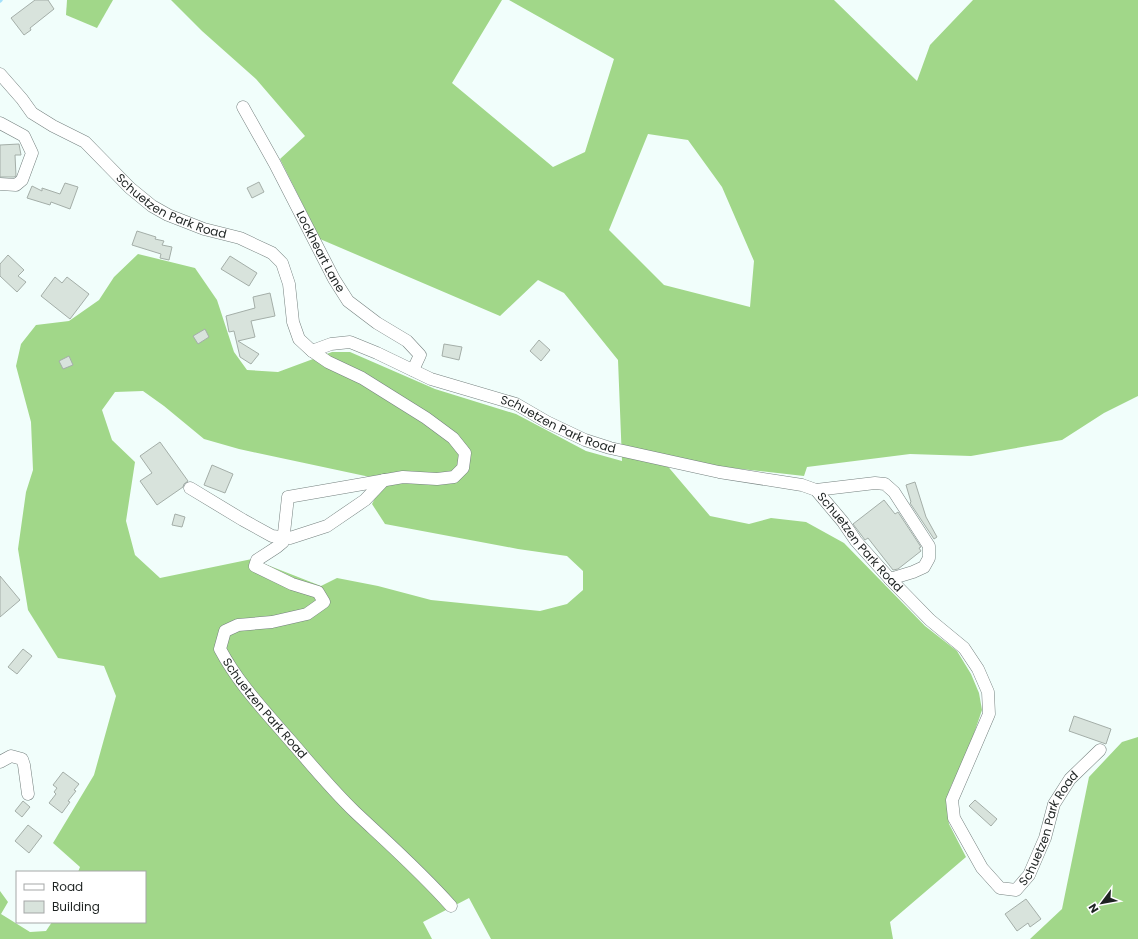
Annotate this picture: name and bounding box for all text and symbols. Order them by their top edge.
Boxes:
street label: Schuetzen Park Road [112,169,229,242]
street label: Lockheart Lane [292,208,349,295]
street label: Schuetzen Park Road [499,391,617,457]
street label: Schuetzen Park Road [813,488,907,595]
street label: Schuetzen Park Road [219,655,311,762]
street label: Schuetzen Park Road [1014,767,1082,889]
legend [16,871,146,923]
text: Road [52,878,83,895]
north arrow [1082,883,1122,923]
text: Building [52,898,100,915]
text: N [1085,901,1102,916]

